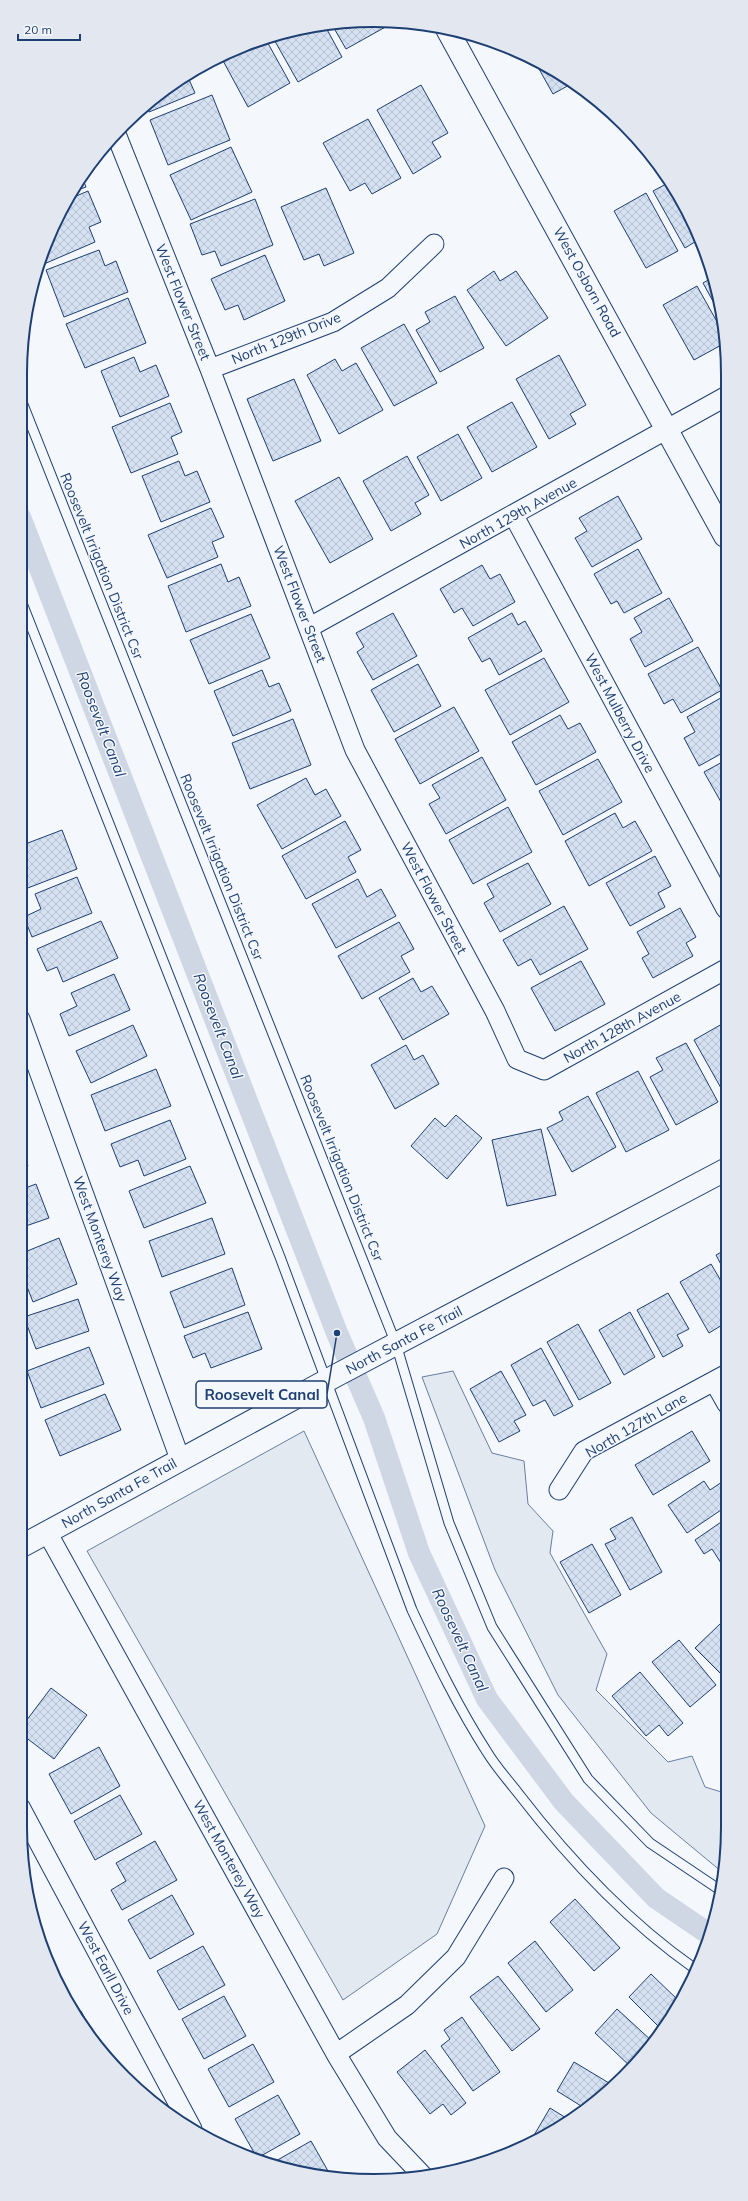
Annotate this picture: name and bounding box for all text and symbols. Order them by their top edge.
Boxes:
scale bar [18,16,80,42]
text: 20 m [24,22,52,37]
street label: West Osborn Road [549,224,625,340]
street label: West Flower Street [151,241,215,363]
street label: North 129th Drive [229,308,343,368]
street label: Roosevelt Irrigation District Csr [56,470,148,663]
street label: North 129th Avenue [456,473,580,553]
street label: West Flower Street [269,543,331,665]
street label: West Mulberry Drive [581,650,659,776]
water label: Roosevelt Canal [73,668,131,780]
street label: Roosevelt Irrigation District Csr [176,771,268,964]
street label: West Flower Street [397,839,471,957]
water label: Roosevelt Canal [190,970,248,1082]
street label: North 128th Avenue [560,987,684,1067]
street label: Roosevelt Irrigation District Csr [296,1072,388,1265]
street label: West Monterey Way [69,1174,131,1305]
street label: North Santa Fe Trail [343,1302,465,1378]
callout: Roosevelt Canal [196,1381,327,1408]
text: Roosevelt Canal [204,1385,320,1404]
street label: North 127th Lane [582,1389,690,1461]
street label: North Santa Fe Trail [58,1454,180,1532]
water label: Roosevelt Canal [428,1585,493,1695]
street label: West Monterey Way [189,1797,269,1922]
street label: West Earll Drive [74,1918,138,2018]

